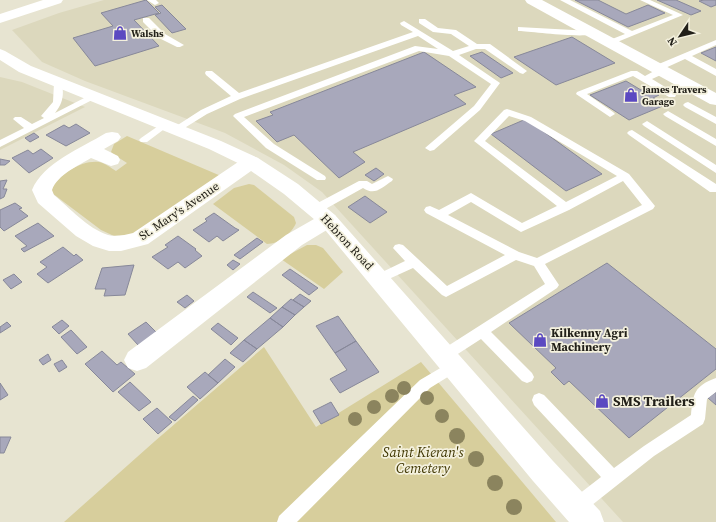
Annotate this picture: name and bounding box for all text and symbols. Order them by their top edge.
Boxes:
north arrow [660,16,700,56]
shop icon: Walshs [112,25,128,41]
place label: Walshs [131,27,164,40]
text: N [664,34,681,49]
place label: James Travers Garage [641,83,707,108]
shop icon: James Travers Garage [623,87,639,103]
street label: St. Mary's Avenue [136,178,222,244]
street label: Hebron Road [317,211,377,274]
place label: Kilkenny Agri Machinery [551,325,628,355]
shop icon: Kilkenny Agri Machinery [532,332,548,348]
place label: SMS Trailers [613,391,695,411]
shop icon: SMS Trailers [594,393,610,409]
park label: Saint Kieran's Cemetery [383,442,464,478]

